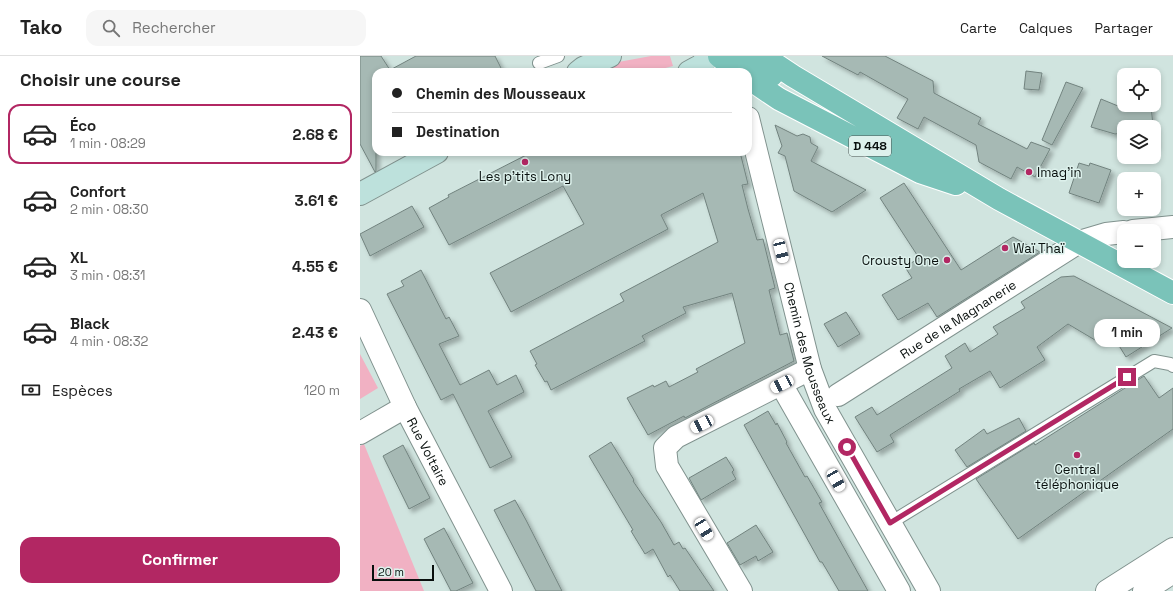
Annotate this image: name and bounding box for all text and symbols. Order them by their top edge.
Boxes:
search box [86,10,366,46]
text: Tako [20,15,62,40]
icon: search [100,17,122,39]
text: Rechercher [132,18,216,37]
text: Carte [960,19,997,37]
text: Calques [1019,19,1073,37]
text: Partager [1095,19,1153,37]
text: Choisir une course [20,68,181,91]
map controls [1117,68,1161,268]
button: locate [1117,68,1161,112]
text: Chemin des Mousseaux [416,84,586,103]
icon: car [22,116,58,152]
text: Éco [70,116,96,135]
button: layers [1117,120,1161,164]
text: Destination [416,122,500,141]
text: 2.68 € [293,125,338,144]
text: 1 min · 08:29 [70,135,146,152]
road number: D 448 [849,136,891,156]
marker: Les p'tits Lony [520,157,530,167]
place label: Imag'in [1037,164,1081,181]
marker: Imag'in [1024,167,1034,177]
place label: Les p'tits Lony [479,168,571,185]
button: + [1117,172,1161,216]
icon: car [22,182,58,218]
text: Confort [70,182,126,201]
text: 3.61 € [295,191,338,210]
text: 2 min · 08:30 [70,201,149,218]
button: − [1117,224,1161,268]
car [772,238,790,264]
place label: Waï Thaï [1013,240,1065,257]
marker: Waï Thaï [1000,243,1010,253]
icon: car [22,248,58,284]
text: XL [70,248,88,267]
place label: Crousty One [862,252,939,269]
marker: Crousty One [942,255,952,265]
text: 4.55 € [292,257,338,276]
text: 3 min · 08:31 [70,267,145,284]
street label: Rue de la Magnanerie [897,276,1019,362]
street label: Chemin des Mousseaux [780,280,840,427]
icon: car [22,314,58,350]
text: Black [70,314,110,333]
callout: 1 min [1094,319,1160,347]
text: 2.43 € [292,323,338,342]
text: 1 min [1111,324,1143,341]
text: 4 min · 08:32 [70,333,148,350]
route end [1118,368,1136,386]
car [769,373,795,395]
icon: cash [20,379,42,401]
text: Espèces [52,381,113,400]
text: 120 m [304,382,340,399]
car [689,413,715,435]
street label: Rue Voltaire [403,414,453,489]
route start [838,438,856,456]
marker: Central téléphonique [1072,450,1082,460]
place label: Central téléphonique [1035,461,1119,493]
car [825,467,847,493]
car [693,516,715,542]
button: Confirmer [20,537,340,583]
scale bar [372,563,434,582]
text: 20 m [378,565,404,579]

